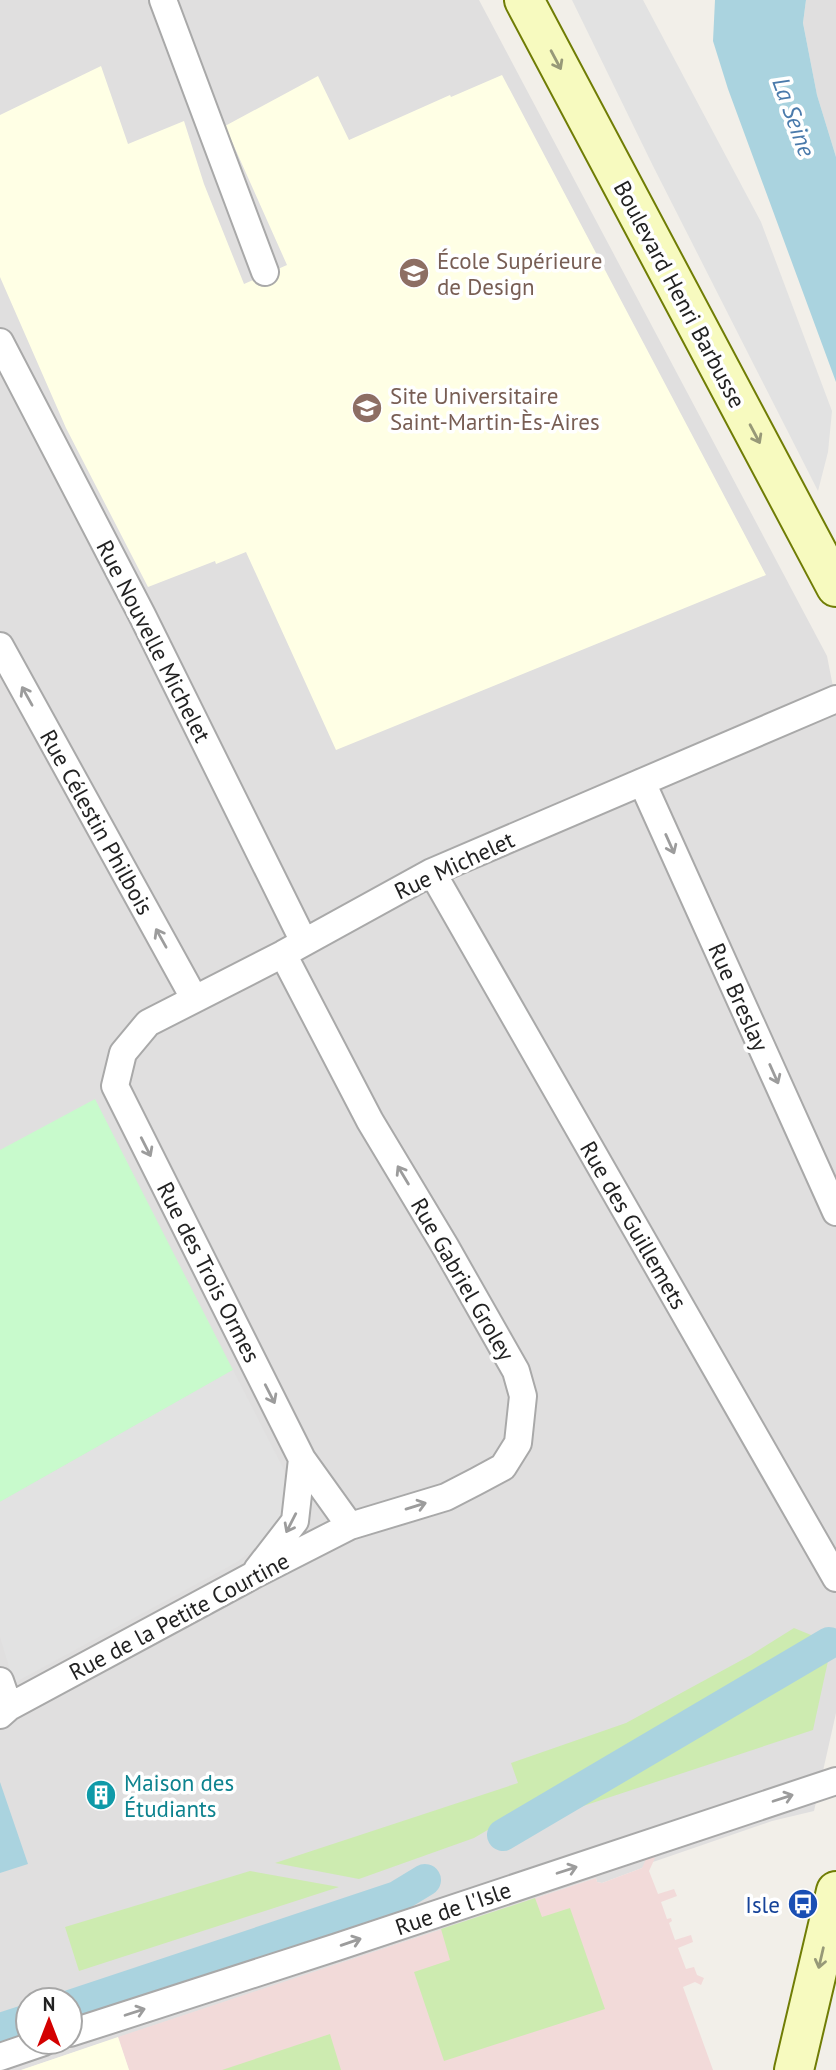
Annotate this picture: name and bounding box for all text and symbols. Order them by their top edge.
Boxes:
one-way arrow [549,49,563,70]
water label: La Seine [765,73,823,161]
street label: Boulevard Henri Barbusse [608,175,752,413]
place label: École Supérieure de Design [437,246,602,301]
school or university icon: École Supérieure de Design [397,256,431,290]
place label: Site Universitaire Saint-Martin-Ès-Aires [390,381,600,436]
school or university icon: Site Universitaire Saint-Martin-Ès-Aires [350,391,384,425]
one-way arrow [748,423,762,444]
street label: Rue Nouvelle Michelet [90,535,218,747]
one-way arrow [20,686,33,707]
street label: Rue Célestin Philbois [34,724,160,920]
street label: Rue Michelet [389,825,519,905]
one-way arrow [664,833,677,855]
one-way arrow [154,928,167,949]
street label: Rue Breslay [702,939,776,1056]
one-way arrow [768,1063,781,1084]
one-way arrow [139,1136,153,1157]
street label: Rue des Guillemets [574,1136,694,1314]
one-way arrow [396,1166,410,1186]
street label: Rue des Trois Ormes [151,1177,267,1367]
street label: Rue Gabriel Groley [405,1193,521,1366]
one-way arrow [263,1383,277,1404]
one-way arrow [404,1499,426,1512]
one-way arrow [283,1512,297,1533]
street label: Rue de la Petite Courtine [64,1546,294,1686]
place label: Maison des Étudiants [124,1768,234,1823]
building icon: Maison des Étudiants [84,1778,118,1812]
one-way arrow [772,1791,794,1804]
one-way arrow [556,1863,578,1876]
street label: Rue de l'Isle [391,1875,515,1941]
bus stop icon: Isle [786,1887,820,1921]
place label: Isle [745,1890,780,1919]
one-way arrow [340,1935,362,1947]
one-way arrow [814,1946,827,1969]
north arrow [14,1986,84,2056]
text: N [43,1992,55,2016]
one-way arrow [123,2005,145,2017]

